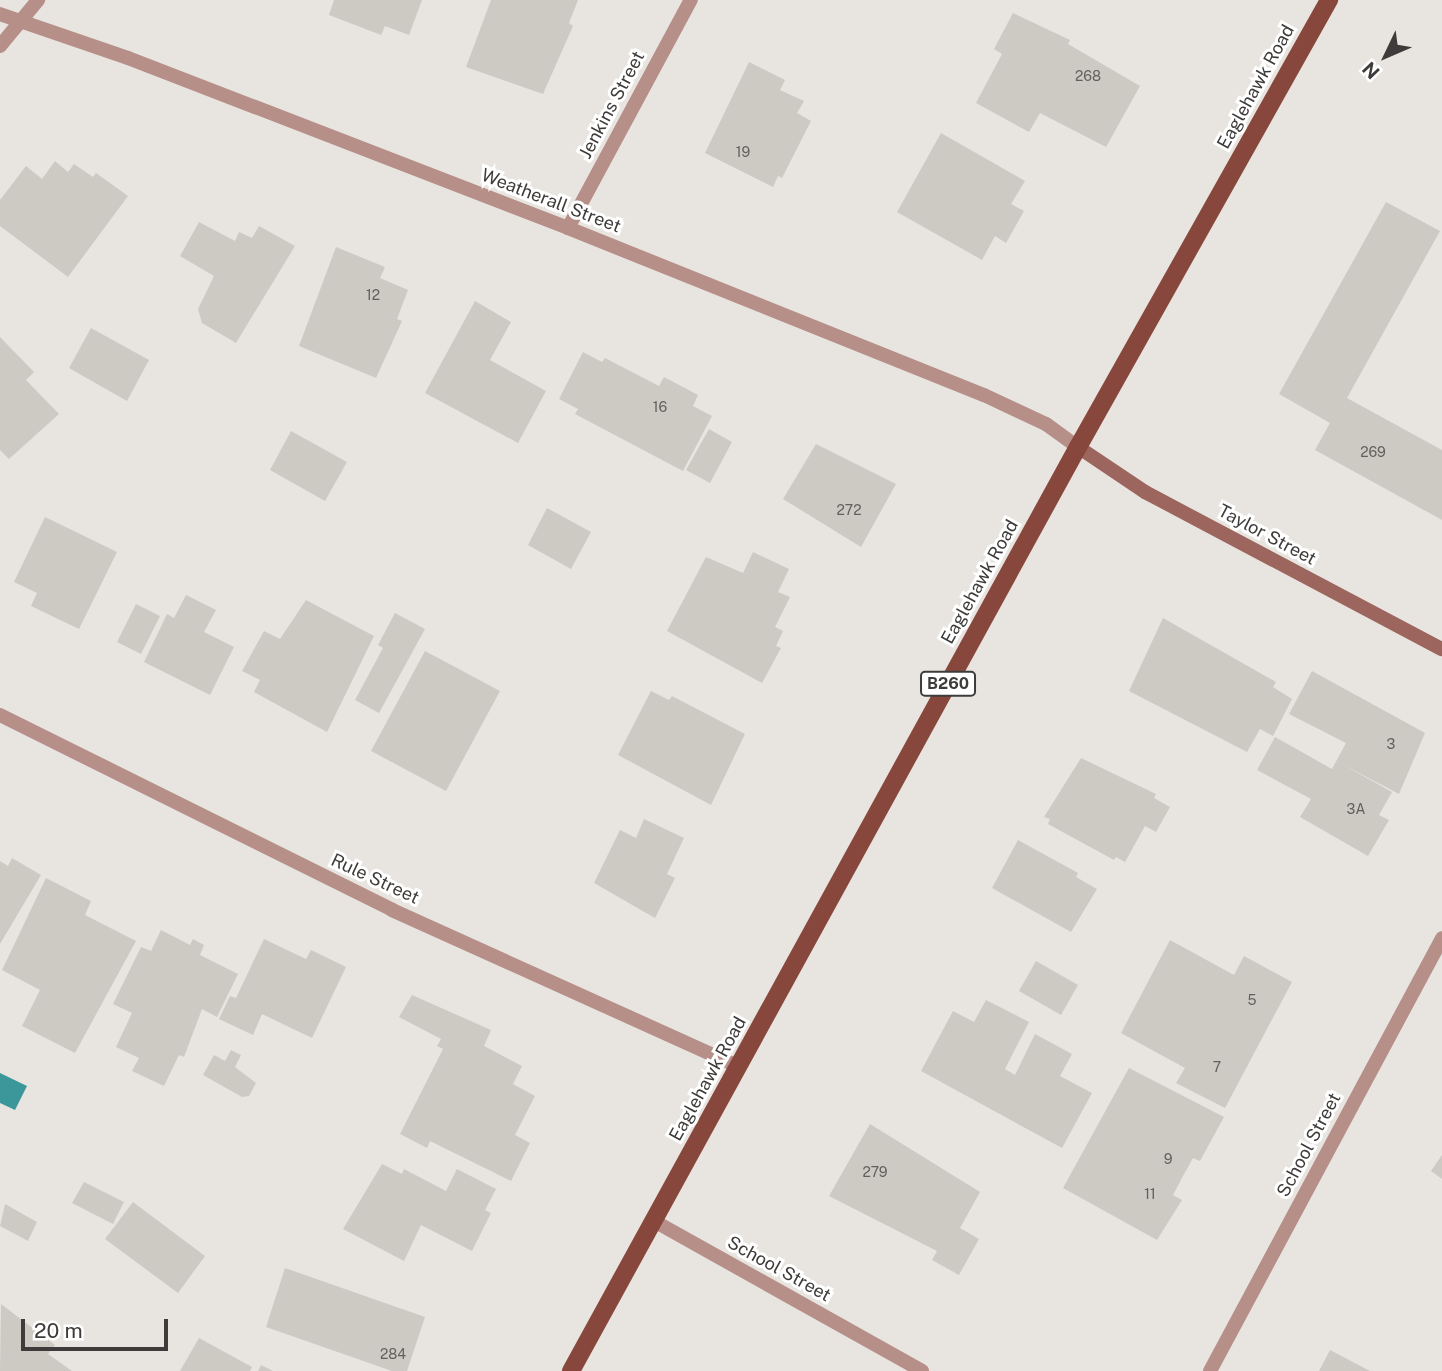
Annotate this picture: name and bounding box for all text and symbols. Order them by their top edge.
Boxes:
street label: Eaglehawk Road [1213,21,1299,153]
north arrow [1351,21,1421,91]
street label: Jenkins Street [575,48,649,162]
text: N [1358,58,1384,84]
house number: 268 [1075,68,1101,84]
house number: 19 [736,144,750,160]
street label: Weatherall Street [478,164,624,238]
house number: 12 [366,287,380,303]
house number: 16 [653,399,667,415]
house number: 269 [1360,444,1386,460]
street label: Taylor Street [1214,500,1320,570]
house number: 272 [836,502,862,518]
street label: Eaglehawk Road [937,516,1023,648]
road number: B260 [920,671,976,696]
house number: 3 [1387,736,1395,752]
house number: 3A [1347,801,1365,817]
street label: Rule Street [328,849,422,909]
house number: 5 [1248,992,1256,1008]
street label: Eaglehawk Road [665,1013,751,1145]
house number: 7 [1213,1059,1221,1075]
street label: School Street [1273,1089,1345,1201]
house number: 9 [1164,1151,1172,1167]
house number: 279 [862,1164,888,1180]
house number: 11 [1144,1186,1156,1202]
street label: School Street [724,1232,834,1306]
scale bar [24,1304,172,1348]
text: 20 m [34,1318,83,1343]
house number: 284 [380,1346,406,1362]

